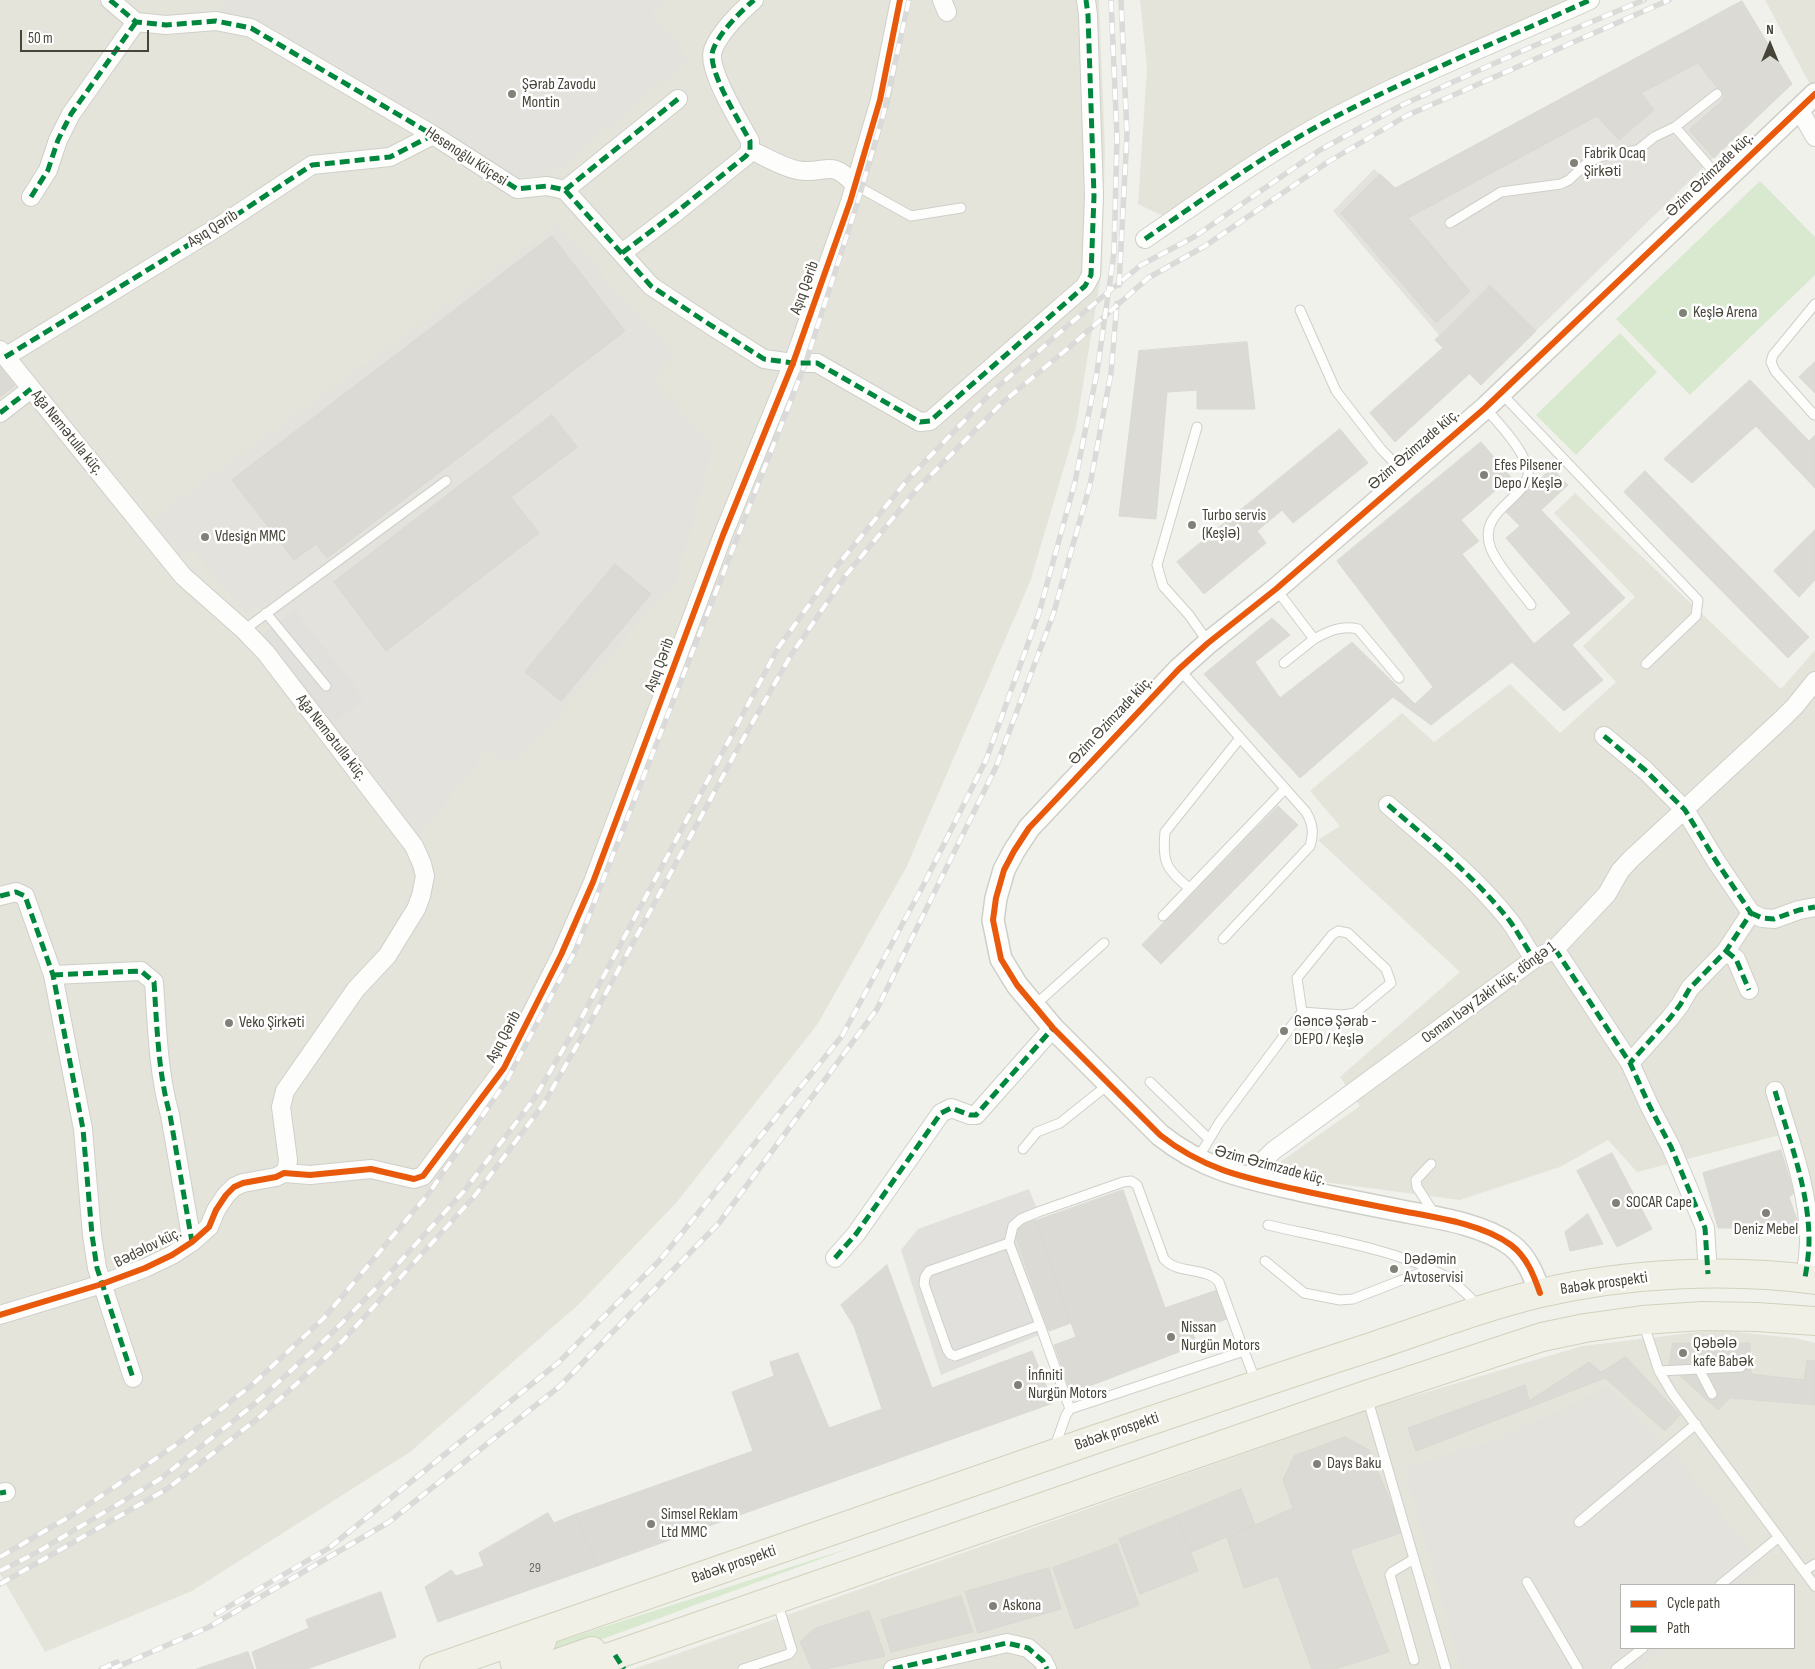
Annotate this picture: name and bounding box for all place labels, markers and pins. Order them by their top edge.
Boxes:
place label: Şərab Zavodu Montin [522,75,596,113]
marker: Şərab Zavodu Montin [506,88,518,100]
place label: Fabrik Ocaq Şirkəti [1584,144,1646,182]
marker: Fabrik Ocaq Şirkəti [1568,157,1580,169]
place label: Keşlə Arena [1693,303,1757,323]
marker: Keşlə Arena [1677,307,1689,319]
place label: Efes Pilsener Depo / Keşlə [1494,456,1562,494]
marker: Efes Pilsener Depo / Keşlə [1478,469,1490,481]
place label: Turbo servis (Keşlə) [1202,506,1266,544]
marker: Turbo servis (Keşlə) [1186,519,1198,531]
place label: Vdesign MMC [215,527,286,547]
marker: Vdesign MMC [199,531,211,543]
place label: Gəncə Şərab - DEPO / Keşlə [1294,1012,1377,1050]
place label: Veko Şirkəti [239,1013,304,1033]
marker: Veko Şirkəti [223,1017,235,1029]
marker: Gəncə Şərab - DEPO / Keşlə [1278,1025,1290,1037]
place label: SOCAR Cape [1626,1193,1692,1213]
marker: SOCAR Cape [1610,1197,1622,1209]
marker: Deniz Mebel [1760,1207,1772,1219]
place label: Deniz Mebel [1734,1220,1798,1240]
place label: Dədəmin Avtoservisi [1404,1250,1463,1288]
marker: Dədəmin Avtoservisi [1388,1263,1400,1275]
place label: Nissan Nurgün Motors [1181,1318,1260,1356]
marker: Nissan Nurgün Motors [1165,1331,1177,1343]
place label: Qəbələ kafe Babək [1693,1334,1753,1372]
marker: Qəbələ kafe Babək [1677,1347,1689,1359]
place label: İnfiniti Nurgün Motors [1028,1366,1107,1404]
marker: İnfiniti Nurgün Motors [1012,1379,1024,1391]
place label: Days Baku [1327,1454,1381,1474]
marker: Days Baku [1311,1458,1323,1470]
place label: Simsel Reklam Ltd MMC [661,1505,738,1543]
marker: Simsel Reklam Ltd MMC [645,1518,657,1530]
place label: Askona [1003,1596,1041,1616]
marker: Askona [987,1600,999,1612]

